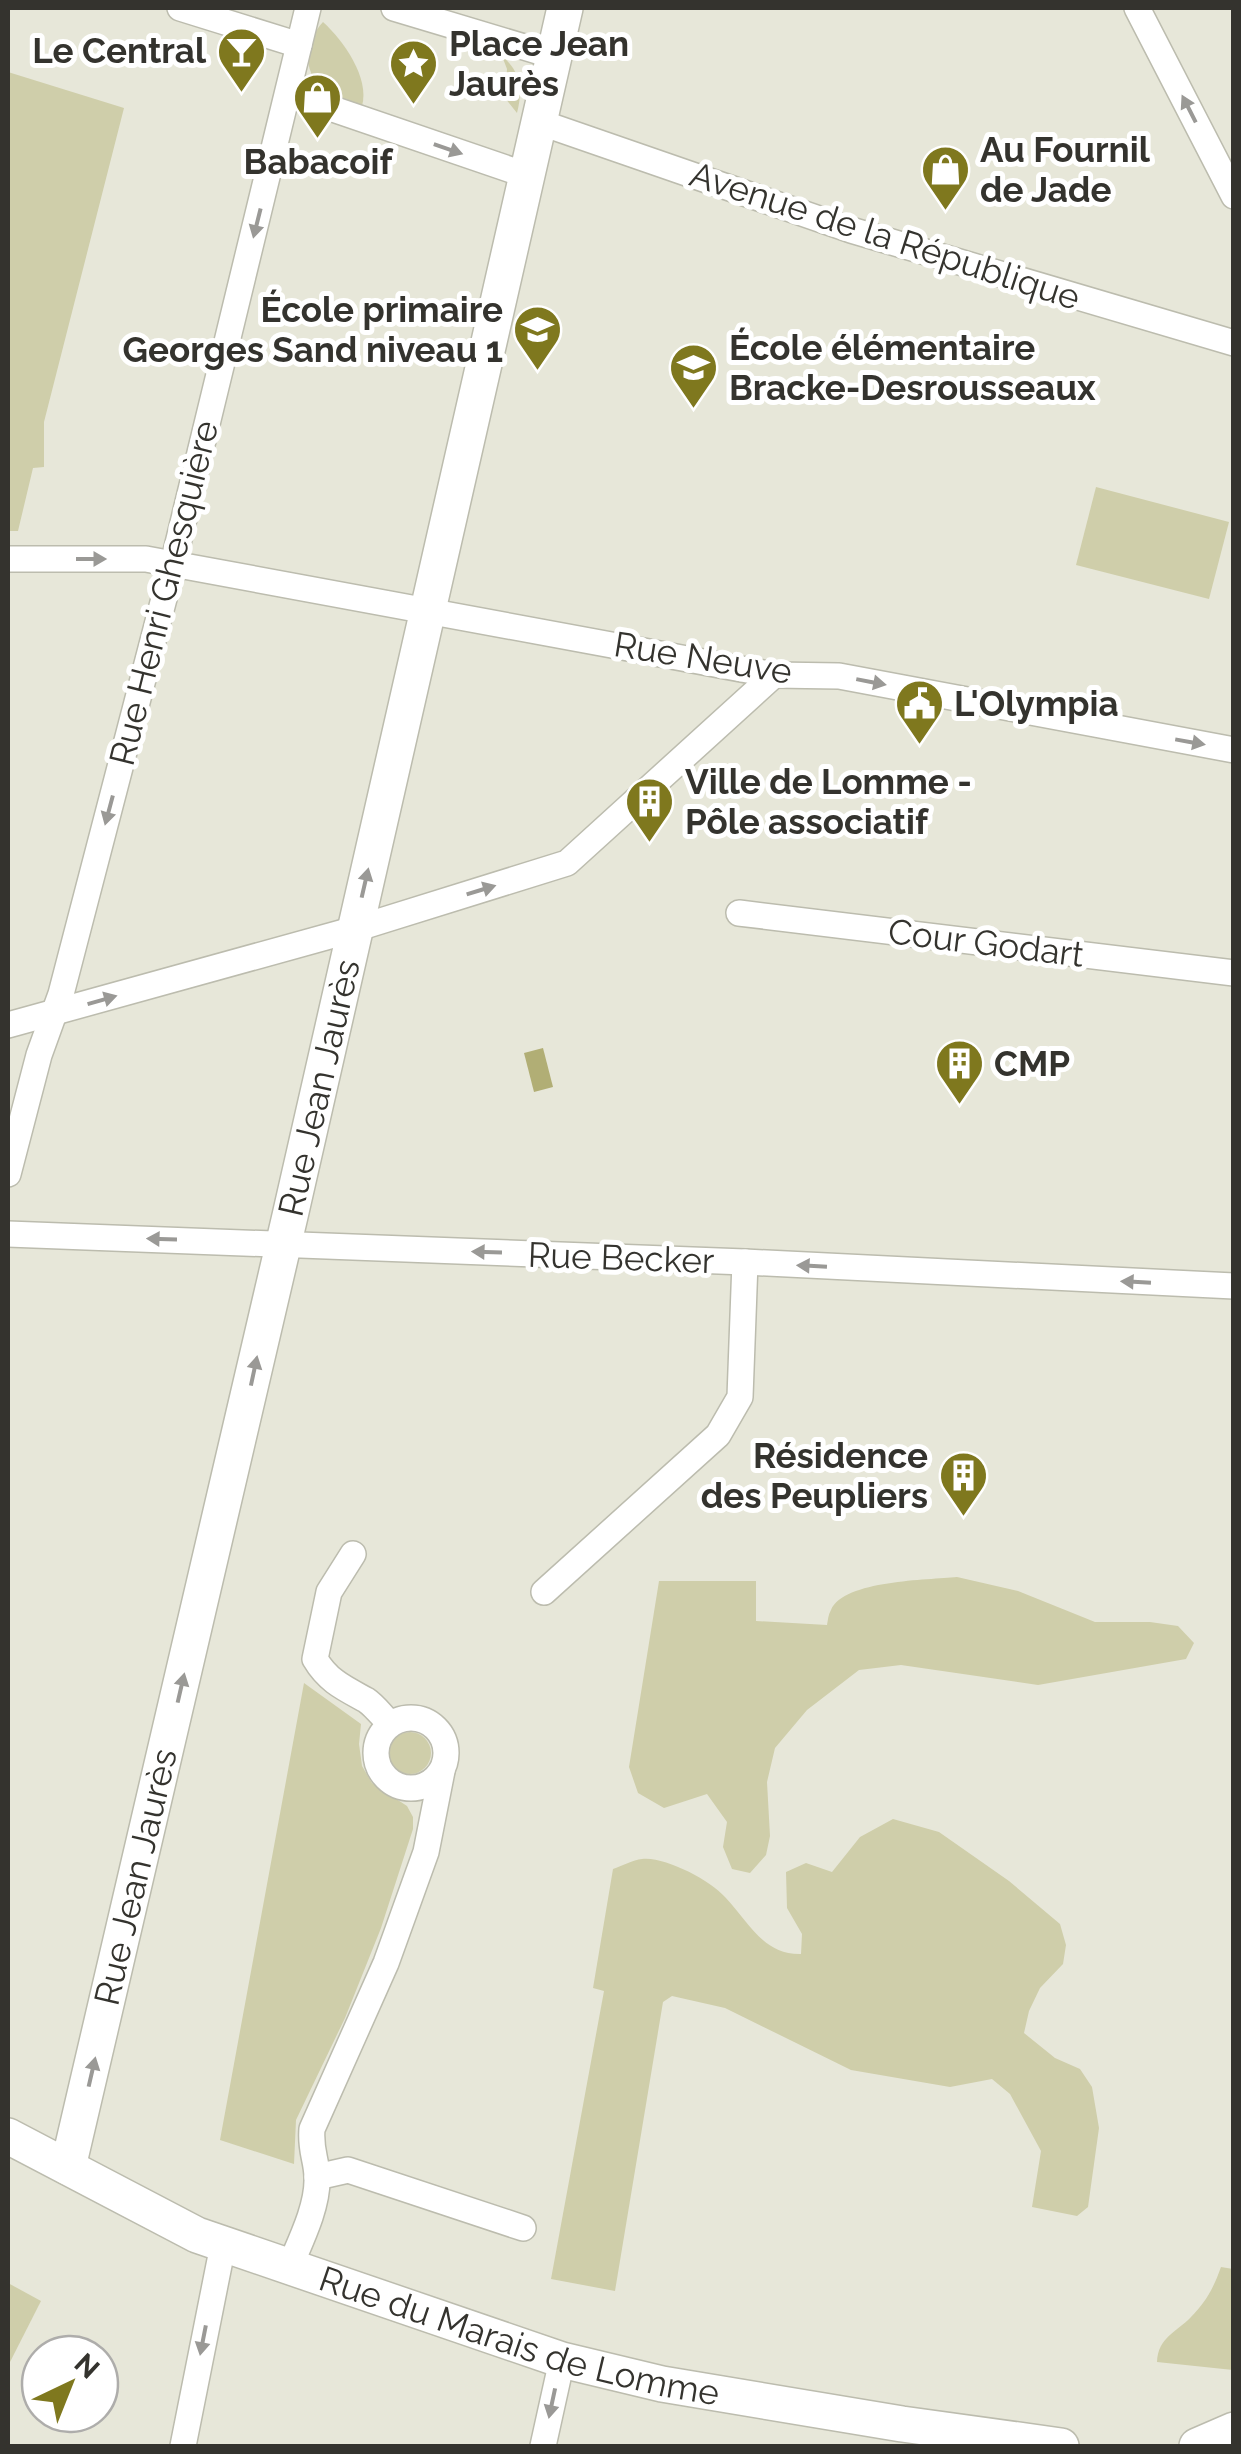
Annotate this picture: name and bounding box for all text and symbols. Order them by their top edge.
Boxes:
place label: Place Jean Jaurès [449,23,629,104]
bar icon: Le Central [215,25,267,93]
place label: Le Central [32,30,207,71]
place icon: Place Jean Jaurès [388,38,440,106]
shop icon: Babacoif [292,72,344,140]
one-way arrow [1181,95,1198,124]
place label: Au Fournil de Jade [980,129,1151,210]
place label: Babacoif [244,141,393,182]
one-way arrow [433,142,463,157]
shop icon: Au Fournil de Jade [919,144,971,212]
street label: Avenue de la République [685,153,1085,318]
one-way arrow [249,208,264,239]
place label: École primaire Georges Sand niveau 1 [123,289,503,370]
school or university icon: École primaire Georges Sand niveau 1 [512,304,564,372]
place label: École élémentaire Bracke-Desrousseaux [729,327,1096,408]
school or university icon: École élémentaire Bracke-Desrousseaux [668,342,720,410]
street label: Rue Henri Ghesquière [101,416,226,770]
one-way arrow [75,551,107,567]
street label: Rue Neuve [611,623,795,692]
one-way arrow [855,675,886,691]
public building icon: L'Olympia [893,678,945,746]
place label: L'Olympia [954,683,1119,724]
one-way arrow [1175,735,1206,750]
place label: Ville de Lomme - Pôle associatif [685,761,972,842]
building icon: Ville de Lomme - Pôle associatif [624,776,676,844]
one-way arrow [101,795,116,826]
one-way arrow [358,867,373,898]
one-way arrow [466,882,497,897]
street label: Cour Godart [886,910,1086,975]
street label: Rue Jean Jaurès [270,955,368,1220]
one-way arrow [87,992,117,1007]
building icon: CMP [933,1038,985,1106]
place label: CMP [994,1043,1070,1084]
one-way arrow [146,1231,178,1247]
street label: Rue Becker [527,1234,715,1281]
one-way arrow [470,1244,502,1260]
one-way arrow [795,1257,827,1273]
one-way arrow [1120,1273,1152,1289]
one-way arrow [247,1355,262,1386]
place label: Résidence des Peupliers [701,1435,928,1516]
building icon: Résidence des Peupliers [937,1450,989,1518]
one-way arrow [174,1672,189,1703]
street label: Rue Jean Jaurès [86,1744,185,2009]
one-way arrow [85,2056,100,2087]
street label: Rue du Marais de Lomme [314,2257,723,2413]
one-way arrow [194,2325,210,2356]
north arrow [20,2334,120,2434]
text: N [68,2347,106,2385]
one-way arrow [543,2388,559,2419]

